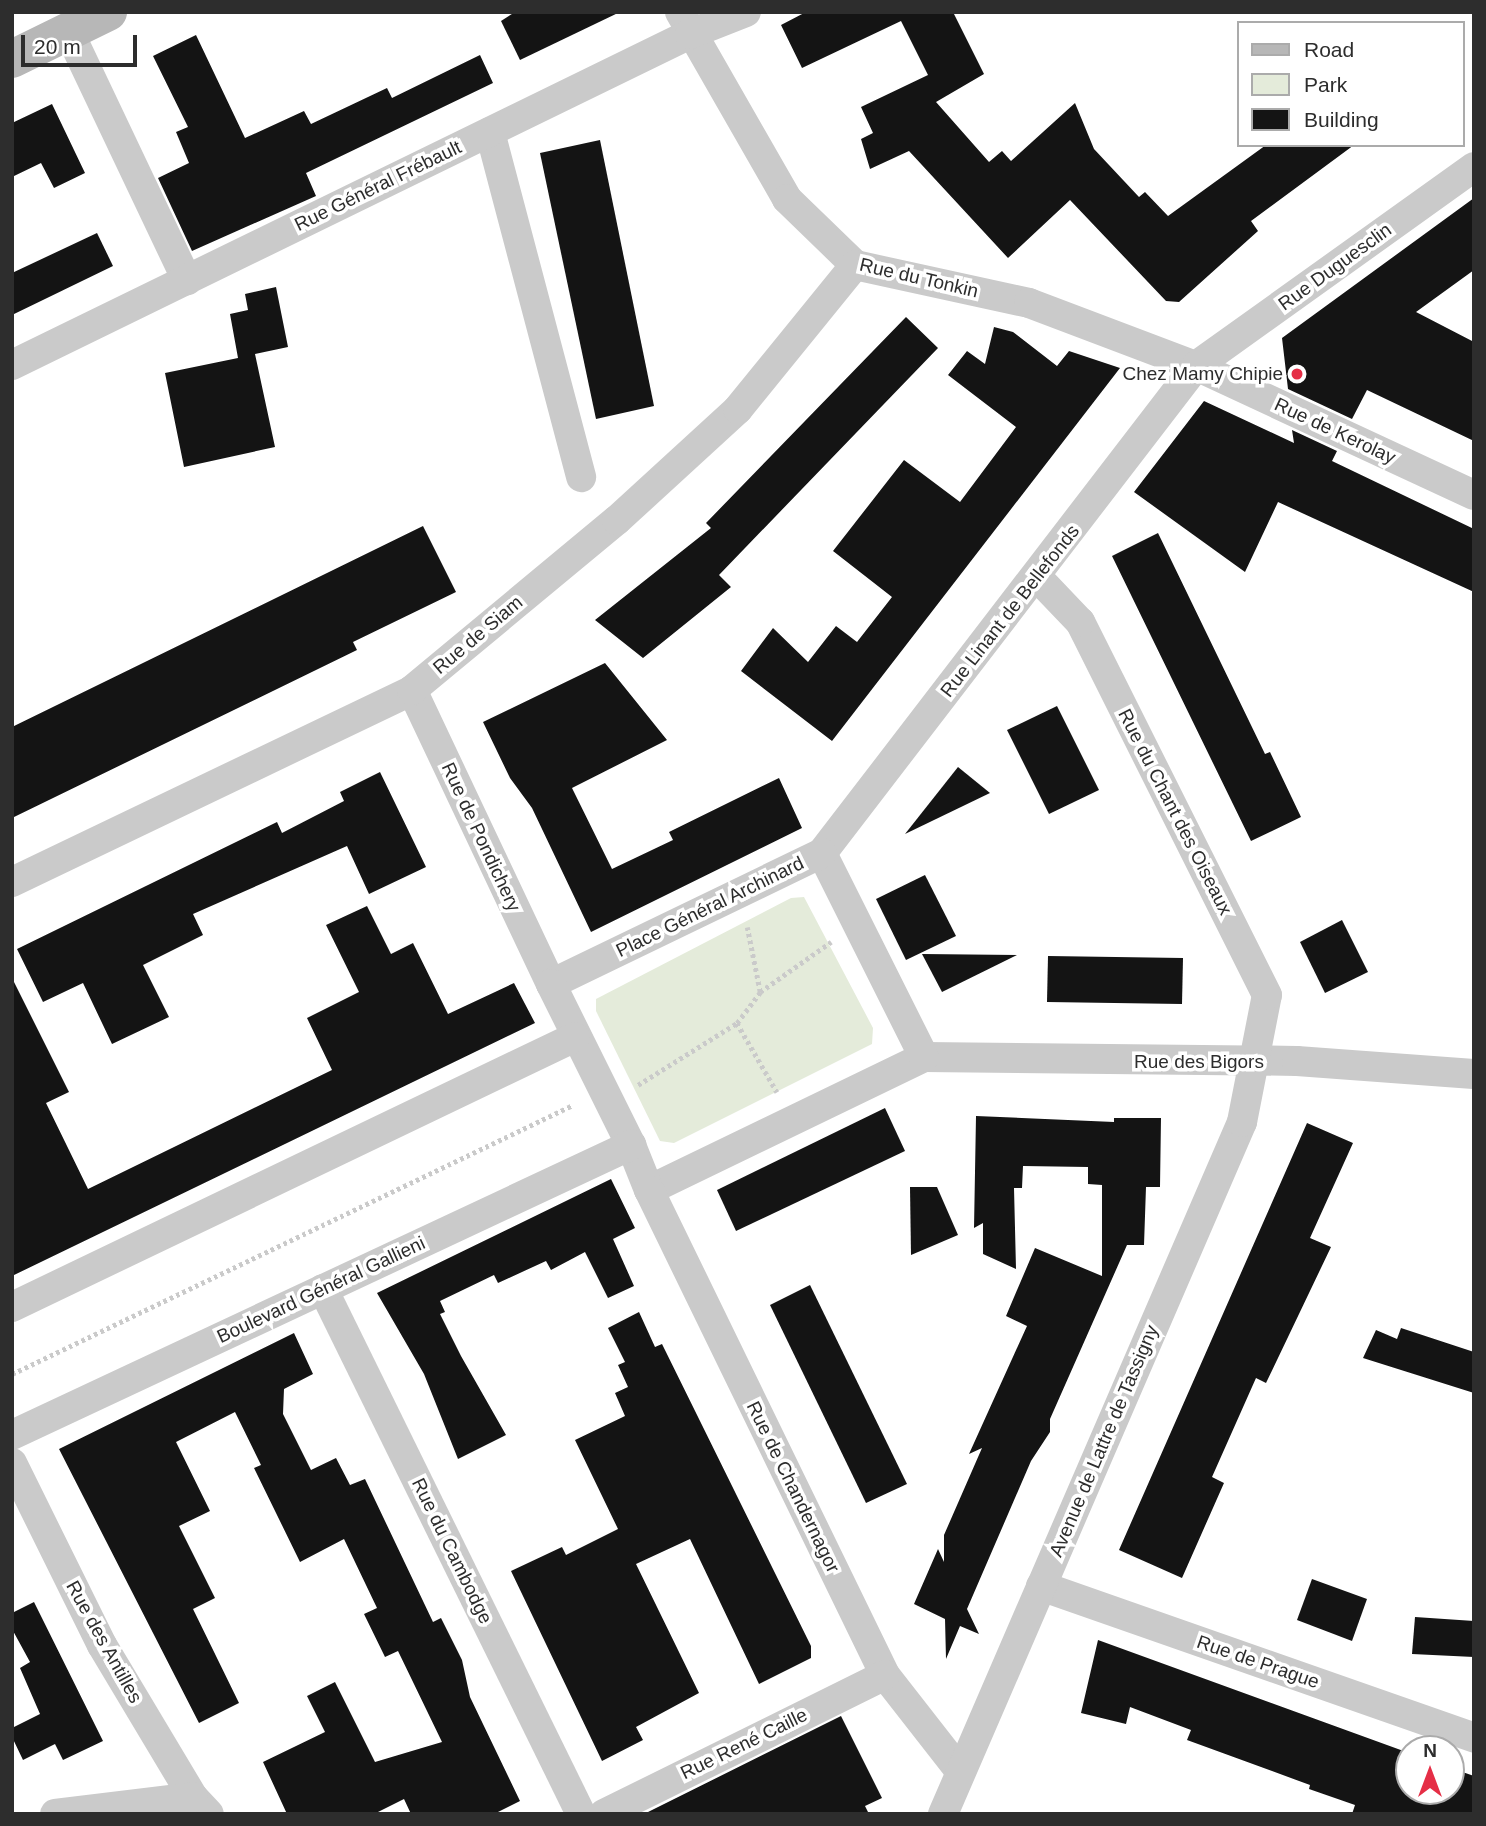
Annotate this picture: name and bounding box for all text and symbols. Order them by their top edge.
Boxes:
scale bar [24,21,140,65]
legend [1238,21,1465,147]
text: 20 m [34,35,81,58]
text: Road [1304,38,1354,61]
text: Park [1304,73,1347,96]
text: Building [1304,108,1379,131]
street label: Rue Général Frébault [291,136,465,236]
street label: Rue Duguesclin [1274,218,1396,316]
street label: Rue du Tonkin [857,253,981,303]
place label: Chez Mamy Chipie [1123,363,1283,385]
marker: Chez Mamy Chipie [1289,366,1305,382]
street label: Rue de Kerolay [1271,393,1399,469]
street label: Rue Linant de Bellefonds [936,520,1084,702]
street label: Rue de Siam [429,591,527,679]
street label: Rue du Chant des Oiseaux [1113,705,1237,919]
street label: Rue de Pondichery [437,759,525,915]
street label: Place Général Archinard [612,851,808,963]
street label: Rue des Bigors [1134,1051,1264,1073]
street label: Boulevard Général Gallieni [213,1232,429,1348]
street label: Avenue de Lattre de Tassigny [1045,1321,1163,1561]
street label: Rue de Chandernagor [742,1398,844,1576]
street label: Rue du Cambodge [407,1474,497,1628]
street label: Rue des Antilles [61,1576,147,1708]
street label: Rue de Prague [1194,1630,1322,1694]
street label: Rue René Caille [677,1703,811,1785]
north arrow [1395,1735,1465,1805]
text: N [1423,1740,1437,1761]

